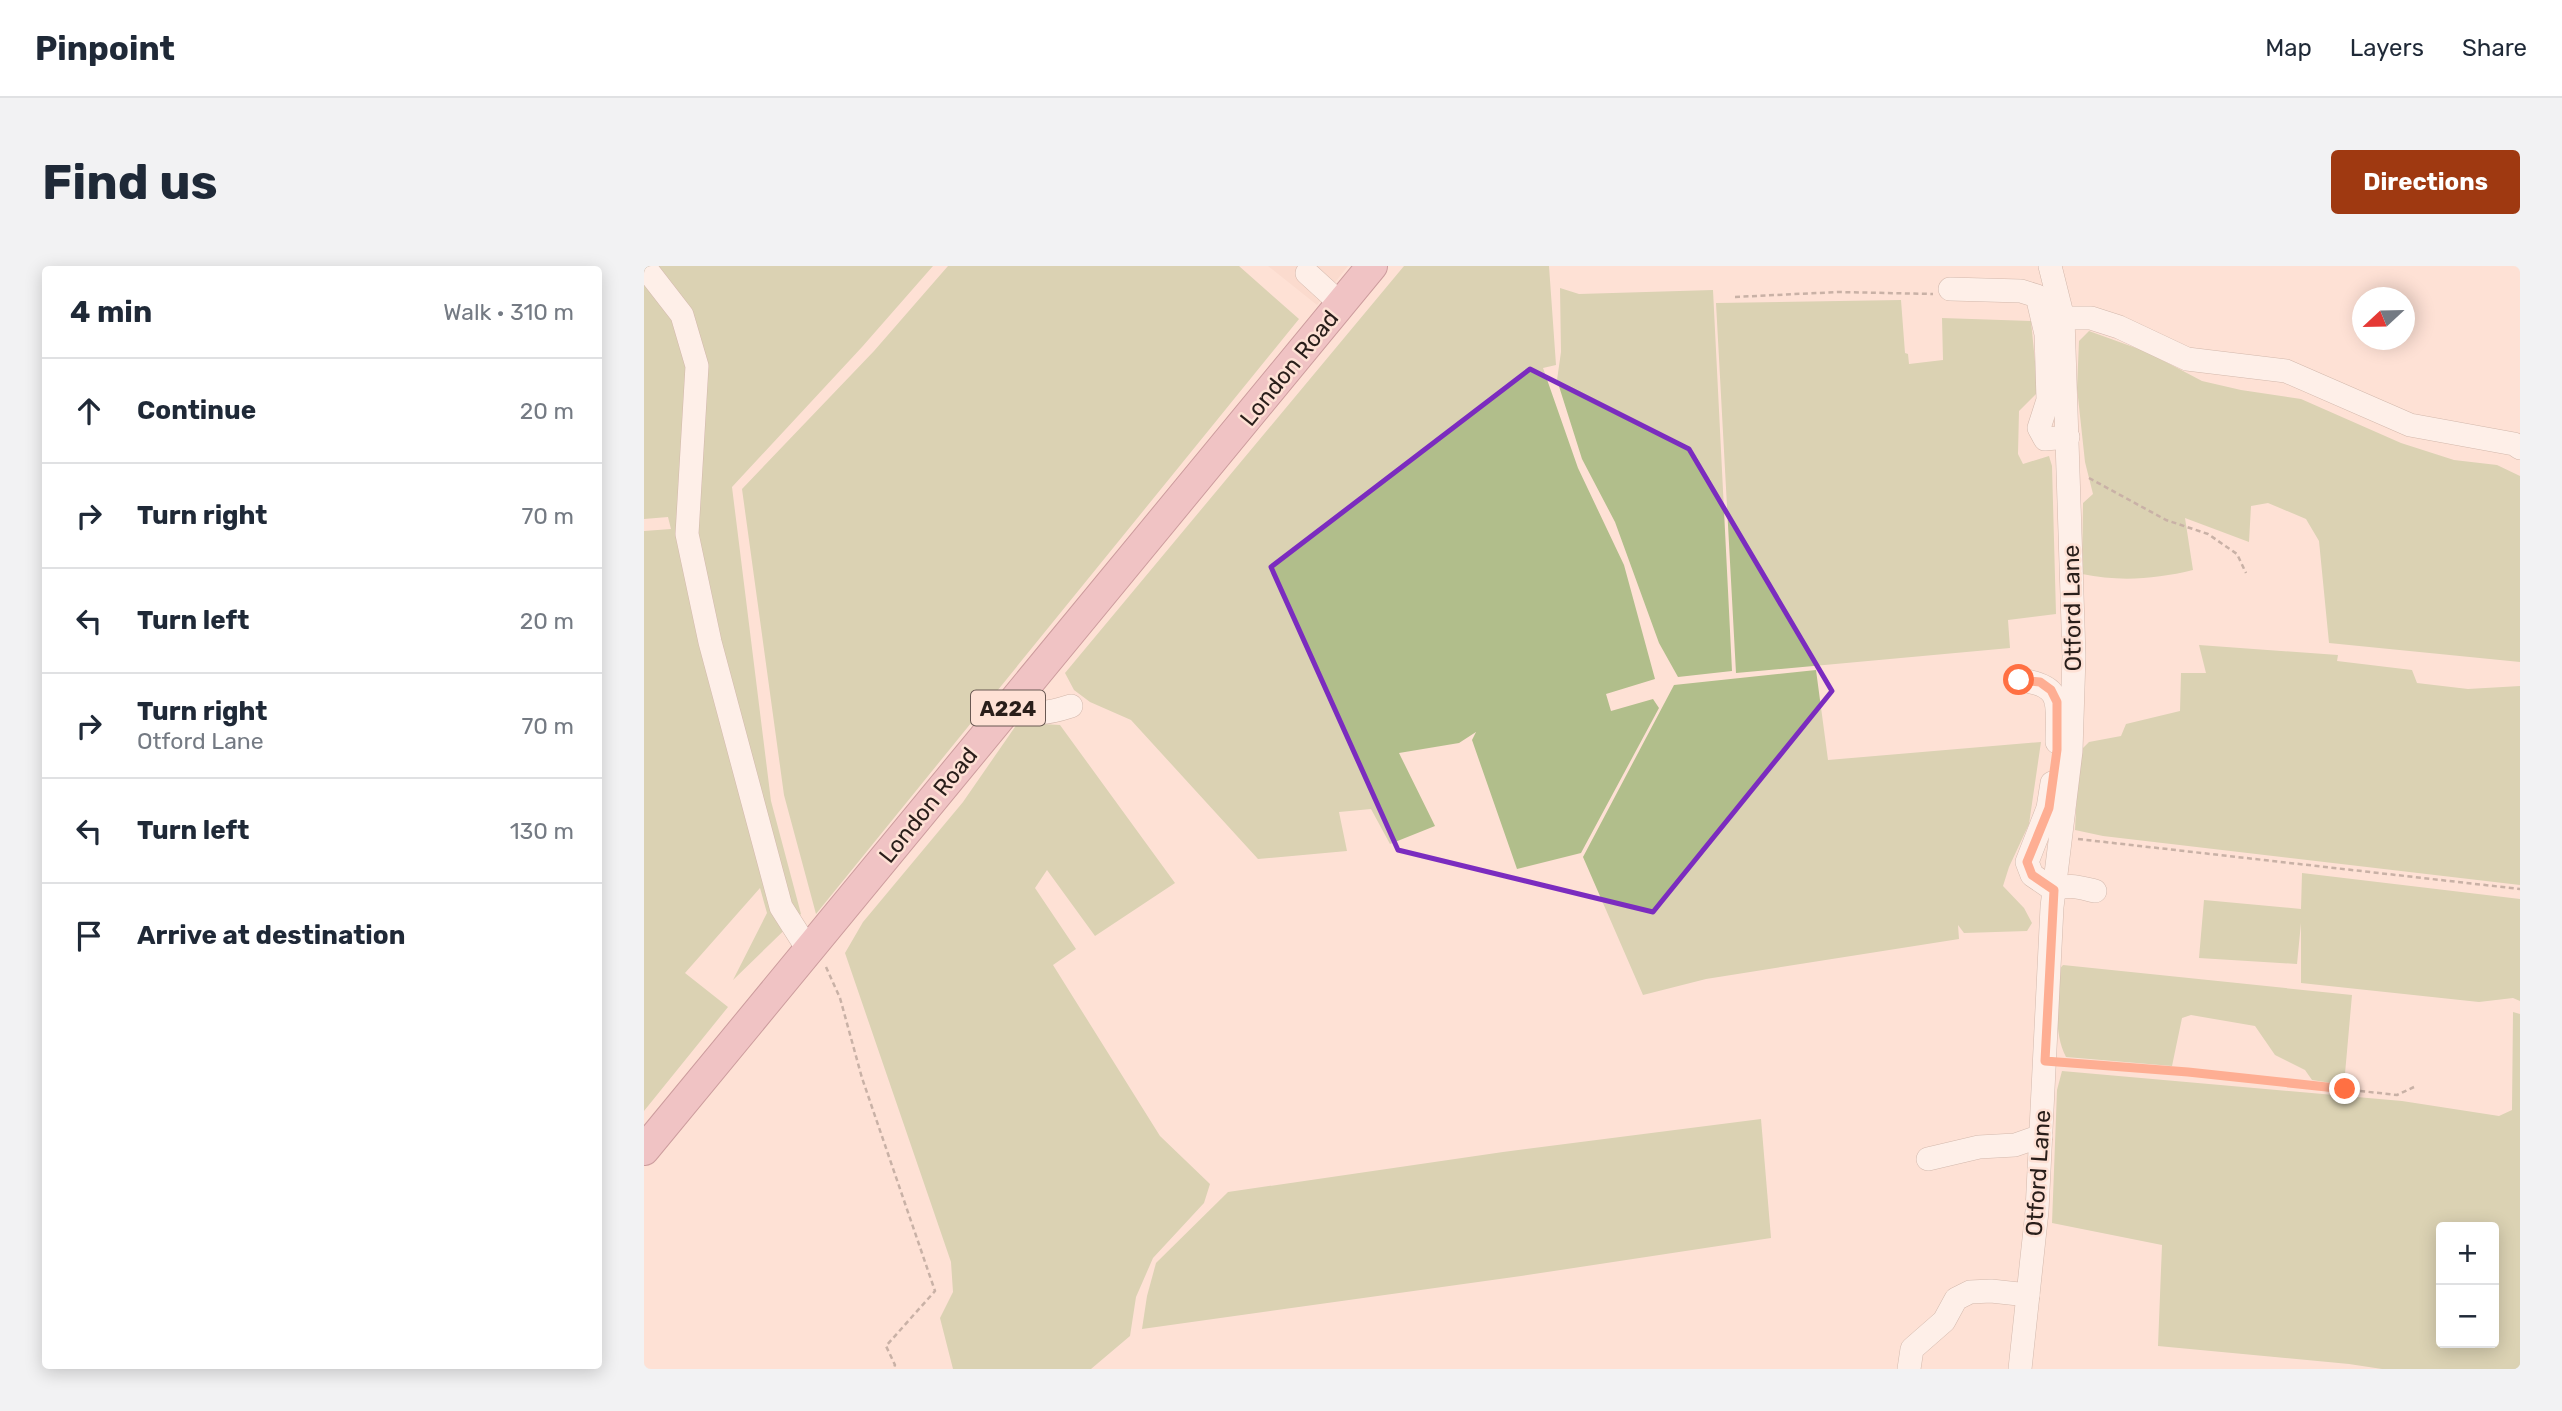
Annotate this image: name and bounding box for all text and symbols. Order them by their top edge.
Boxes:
text: Pinpoint [35,29,175,68]
text: Map [2265,34,2312,62]
text: Layers [2350,34,2424,62]
text: Share [2462,34,2527,62]
button: Directions [2331,150,2520,214]
text: Find us [42,153,218,211]
north arrow [2352,287,2415,350]
text: 4 min [70,294,152,330]
text: Walk · 310 m [443,298,574,326]
street label: London Road [1234,304,1344,432]
icon: ahead [70,392,108,430]
text: Continue [137,395,256,426]
text: 20 m [520,397,574,425]
icon: right [70,497,108,535]
text: Turn right [137,500,267,531]
text: 70 m [522,502,574,530]
street label: Otford Lane [2057,544,2087,672]
icon: left [70,602,108,640]
text: Turn left [137,605,249,636]
text: 20 m [520,607,574,635]
route start [2003,664,2034,695]
road number: A224 [971,690,1045,726]
text: Turn right [137,696,267,727]
icon: right [70,707,108,745]
text: 70 m [522,712,574,740]
text: Otford Lane [137,727,264,755]
street label: London Road [873,741,983,869]
icon: left [70,812,108,850]
text: Turn left [137,815,249,846]
text: 130 m [510,817,574,845]
icon: arrive [70,917,108,955]
text: Arrive at destination [137,920,405,951]
route end [2329,1073,2360,1104]
street label: Otford Lane [2020,1109,2056,1237]
map controls [2436,1222,2499,1348]
button: + [2436,1222,2499,1285]
button: − [2436,1285,2499,1348]

